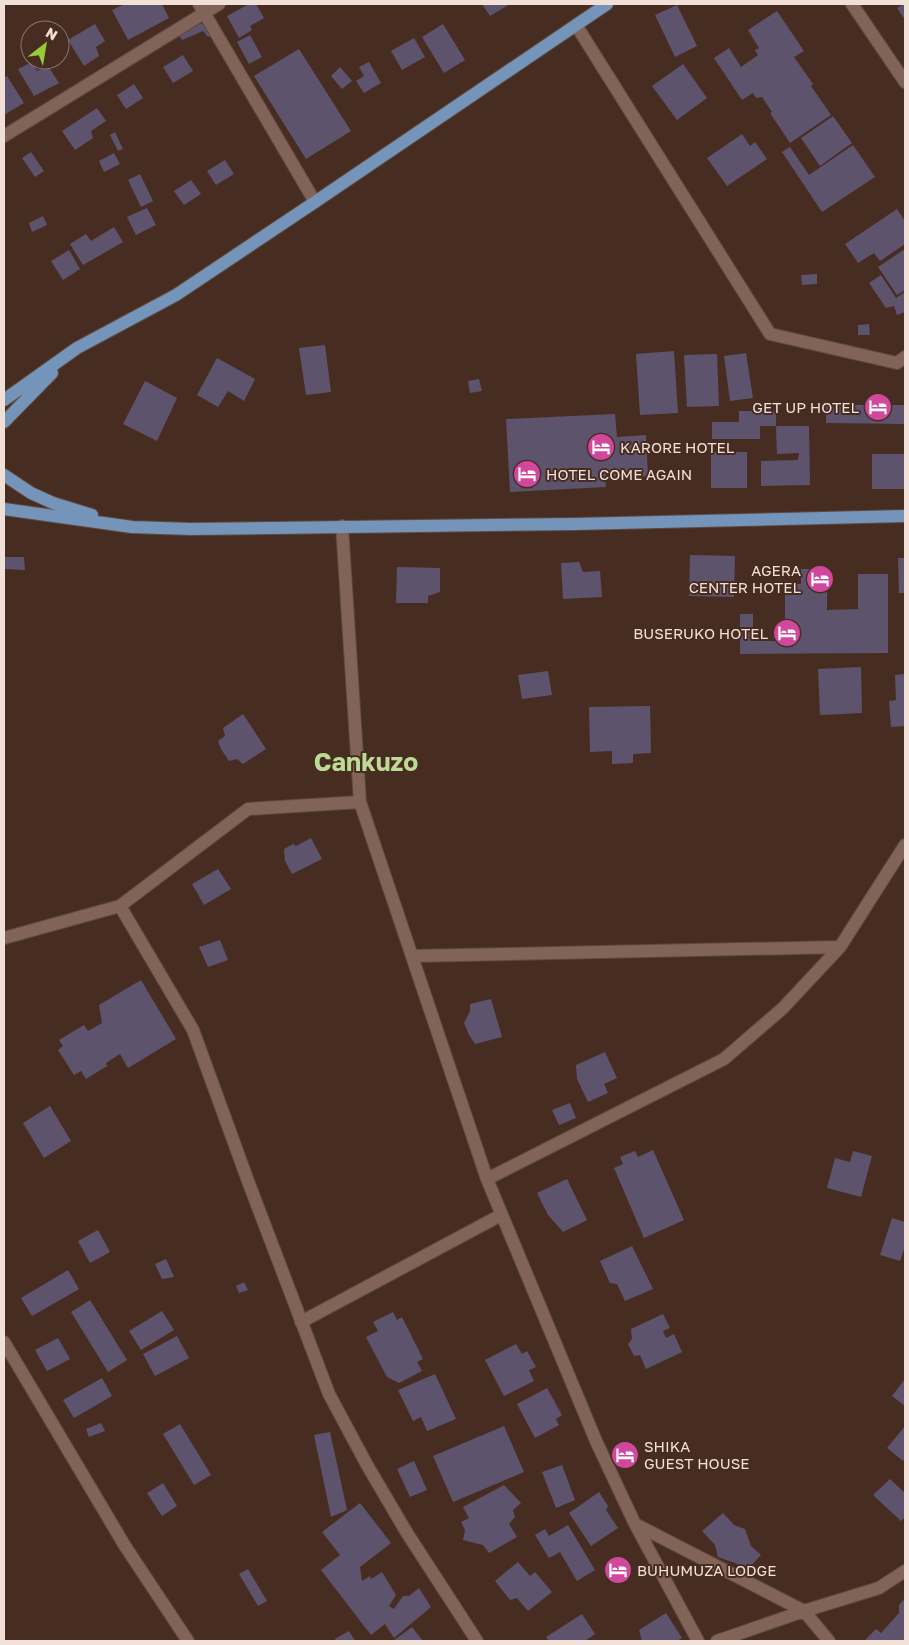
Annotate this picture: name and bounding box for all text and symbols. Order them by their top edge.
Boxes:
north arrow [20,20,70,70]
text: N [43,23,61,43]
hotel icon: GET UP HOTEL [863,392,893,422]
place label: GET UP HOTEL [752,398,859,416]
hotel icon: KARORE HOTEL [586,432,616,462]
place label: KARORE HOTEL [620,438,735,456]
hotel icon: HOTEL COME AGAIN [512,459,542,489]
place label: HOTEL COME AGAIN [546,465,692,483]
place label: AGERA CENTER HOTEL [689,561,801,596]
hotel icon: AGERA CENTER HOTEL [805,564,835,594]
hotel icon: BUSERUKO HOTEL [772,618,802,648]
place label: BUSERUKO HOTEL [633,624,768,642]
district label: Cankuzo [314,746,418,777]
place label: SHIKA GUEST HOUSE [644,1437,749,1472]
hotel icon: SHIKA GUEST HOUSE [610,1440,640,1470]
hotel icon: BUHUMUZA LODGE [603,1555,633,1585]
place label: BUHUMUZA LODGE [637,1561,776,1579]

